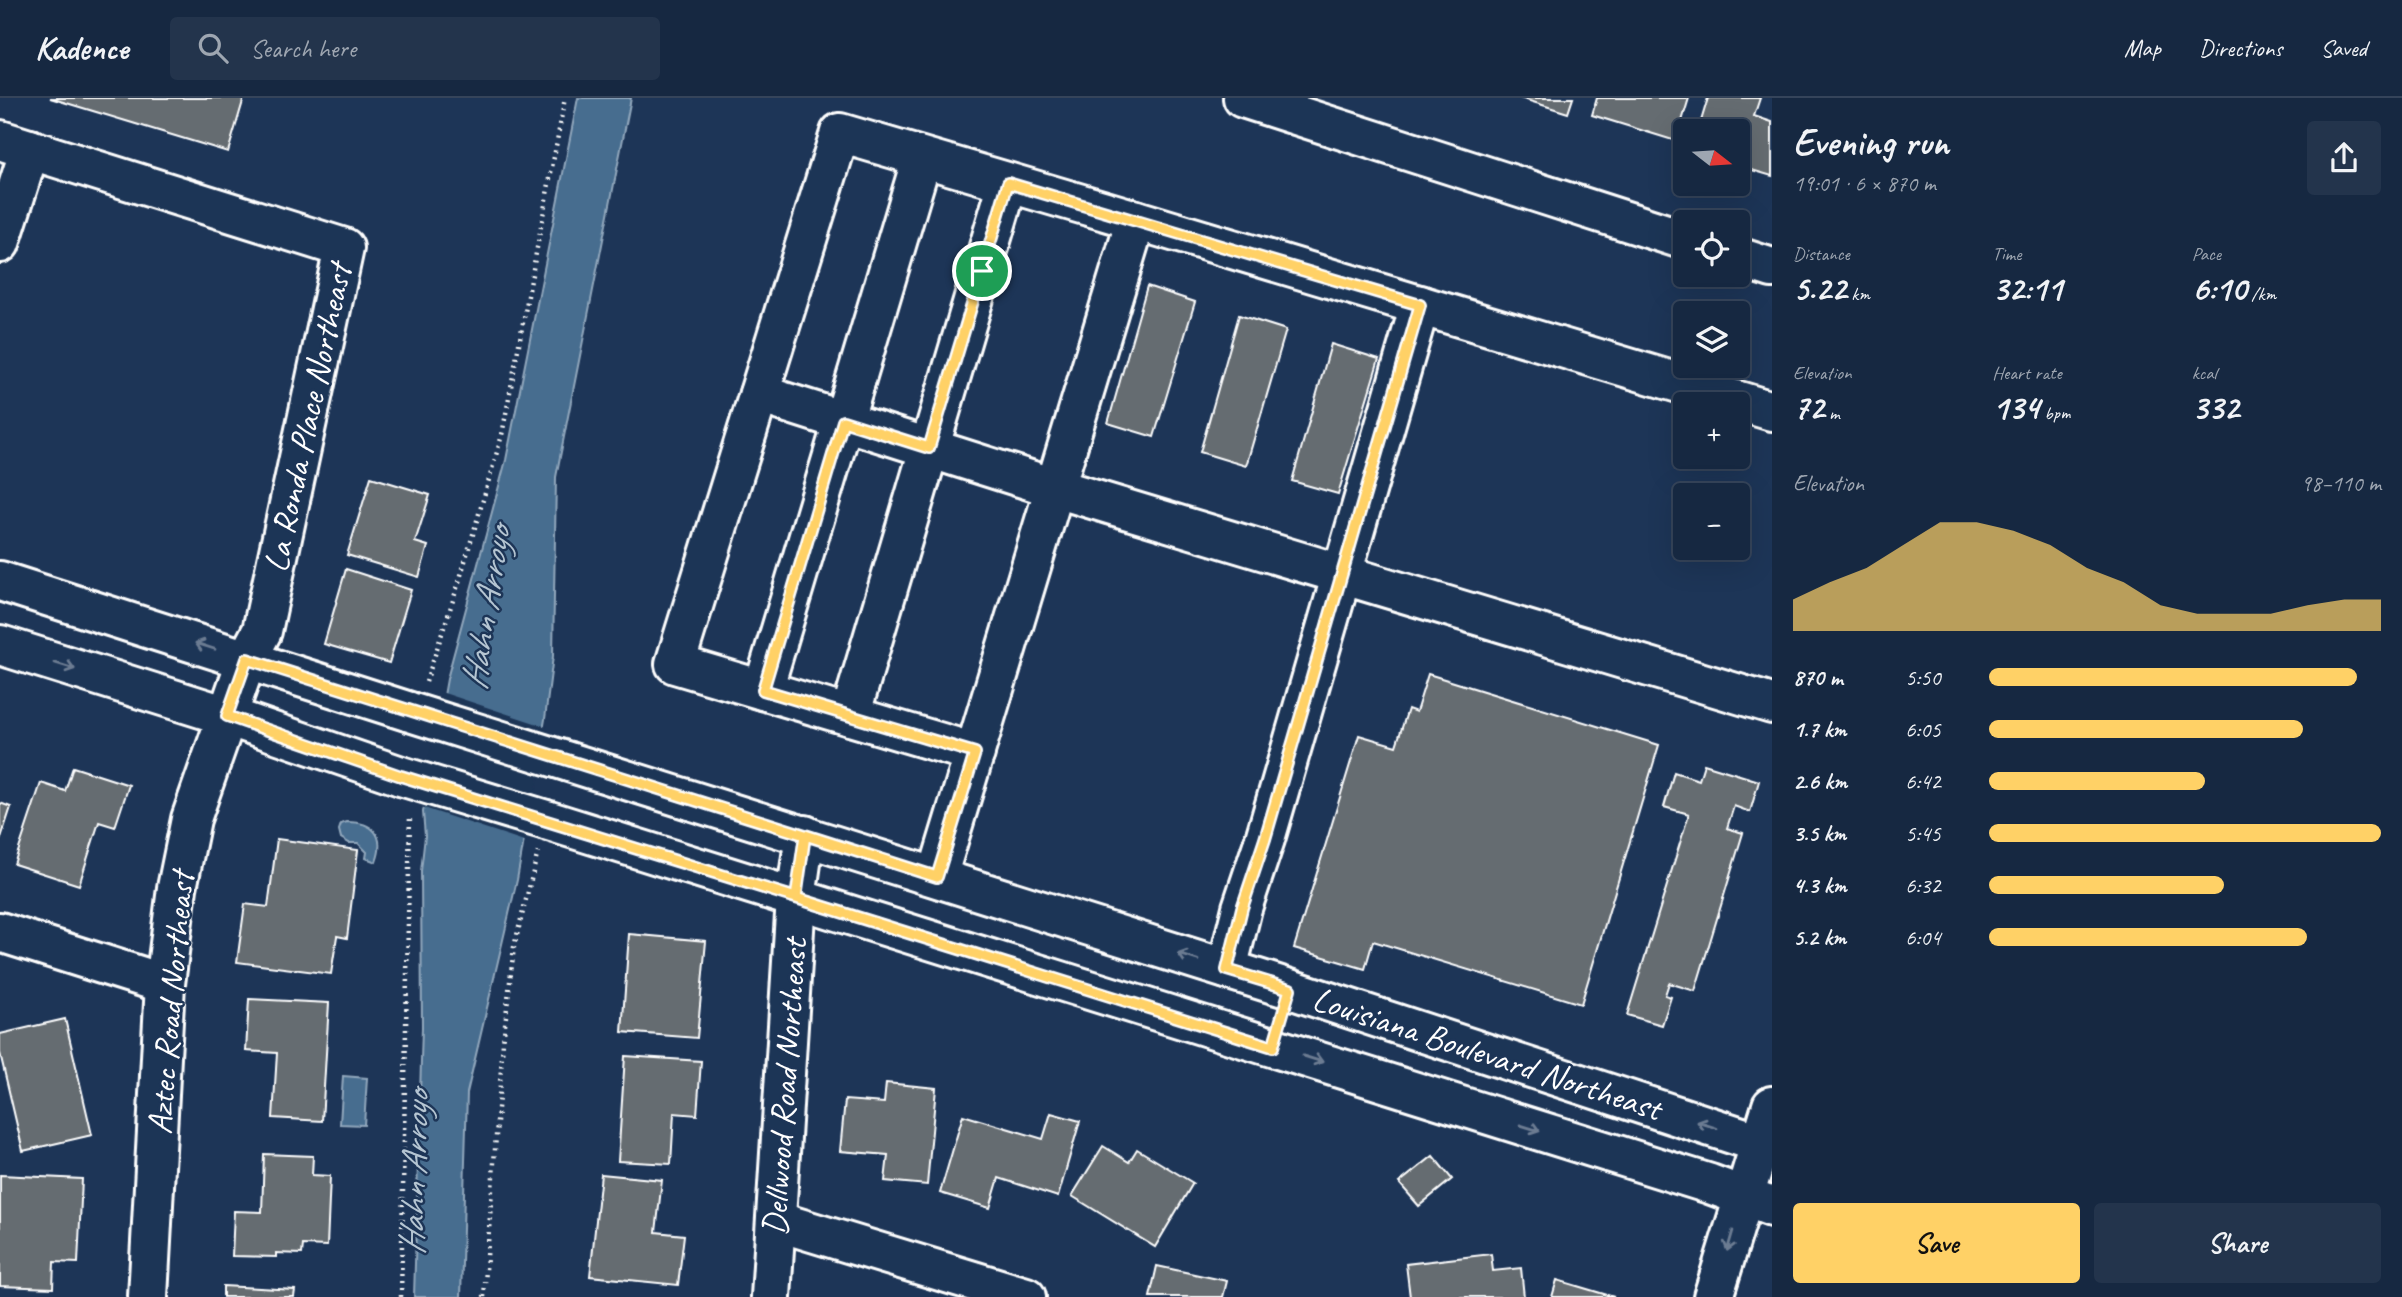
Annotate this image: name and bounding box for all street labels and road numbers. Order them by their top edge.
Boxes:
street label: La Ronda Place Northeast [253,256,363,576]
street label: Aztec Road Northeast [137,866,205,1136]
street label: Dellwood Road Northeast [752,934,818,1237]
street label: Louisiana Boulevard Northeast [1307,976,1670,1132]

